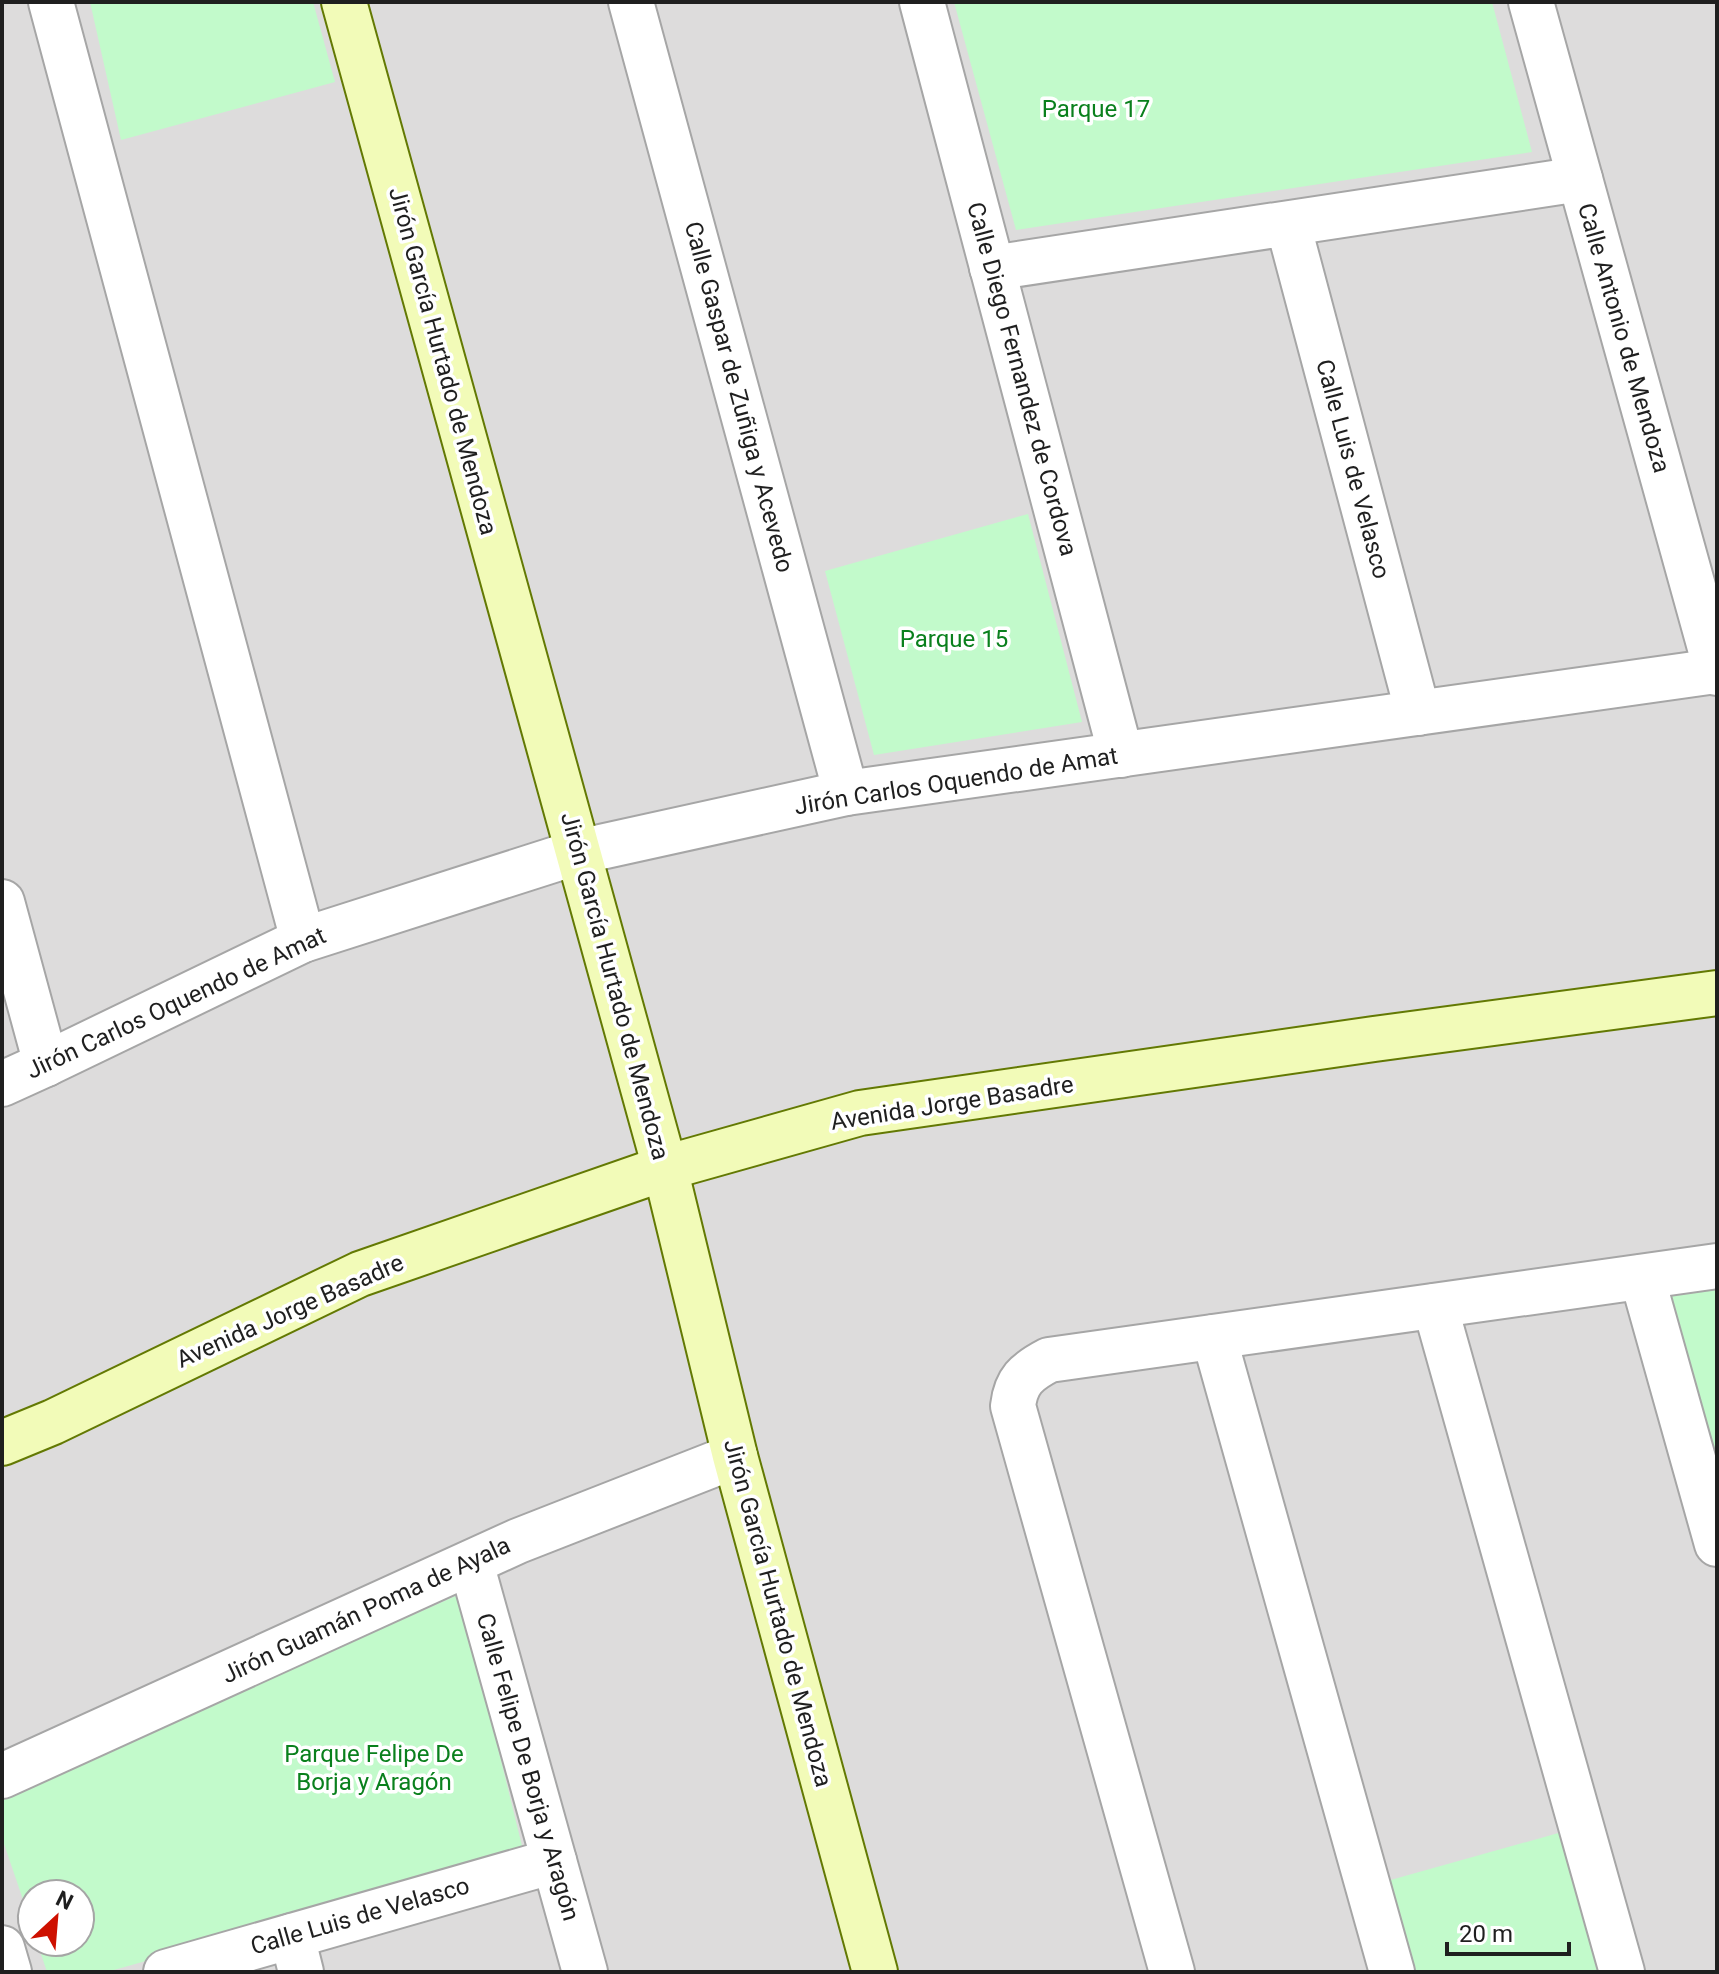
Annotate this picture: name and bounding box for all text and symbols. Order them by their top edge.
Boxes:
park label: Parque 17 [1042,95,1150,123]
street label: Jirón García Hurtado de Mendoza [383,184,503,538]
street label: Calle Diego Fernandez de Cordova [961,199,1083,559]
street label: Calle Antonio de Mendoza [1572,200,1676,476]
street label: Calle Gaspar de Zuñiga y Acevedo [679,218,799,576]
street label: Calle Luis de Velasco [1310,356,1396,582]
park label: Parque 15 [900,625,1008,653]
street label: Jirón Carlos Oquendo de Amat [792,742,1120,820]
street label: Jirón García Hurtado de Mendoza [555,809,675,1163]
street label: Jirón Carlos Oquendo de Amat [22,921,330,1085]
street label: Avenida Jorge Basadre [829,1070,1075,1136]
street label: Avenida Jorge Basadre [172,1248,408,1374]
street label: Jirón García Hurtado de Mendoza [718,1436,838,1790]
street label: Jirón Guamán Poma de Ayala [217,1531,515,1689]
street label: Calle Felipe De Borja y Aragón [471,1610,585,1924]
park label: Parque Felipe De Borja y Aragón [284,1740,464,1796]
street label: Calle Luis de Velasco [247,1871,473,1961]
north arrow [16,1878,96,1958]
text: N [52,1886,77,1915]
scale bar [1447,1906,1569,1956]
text: 20 m [1459,1920,1513,1948]

